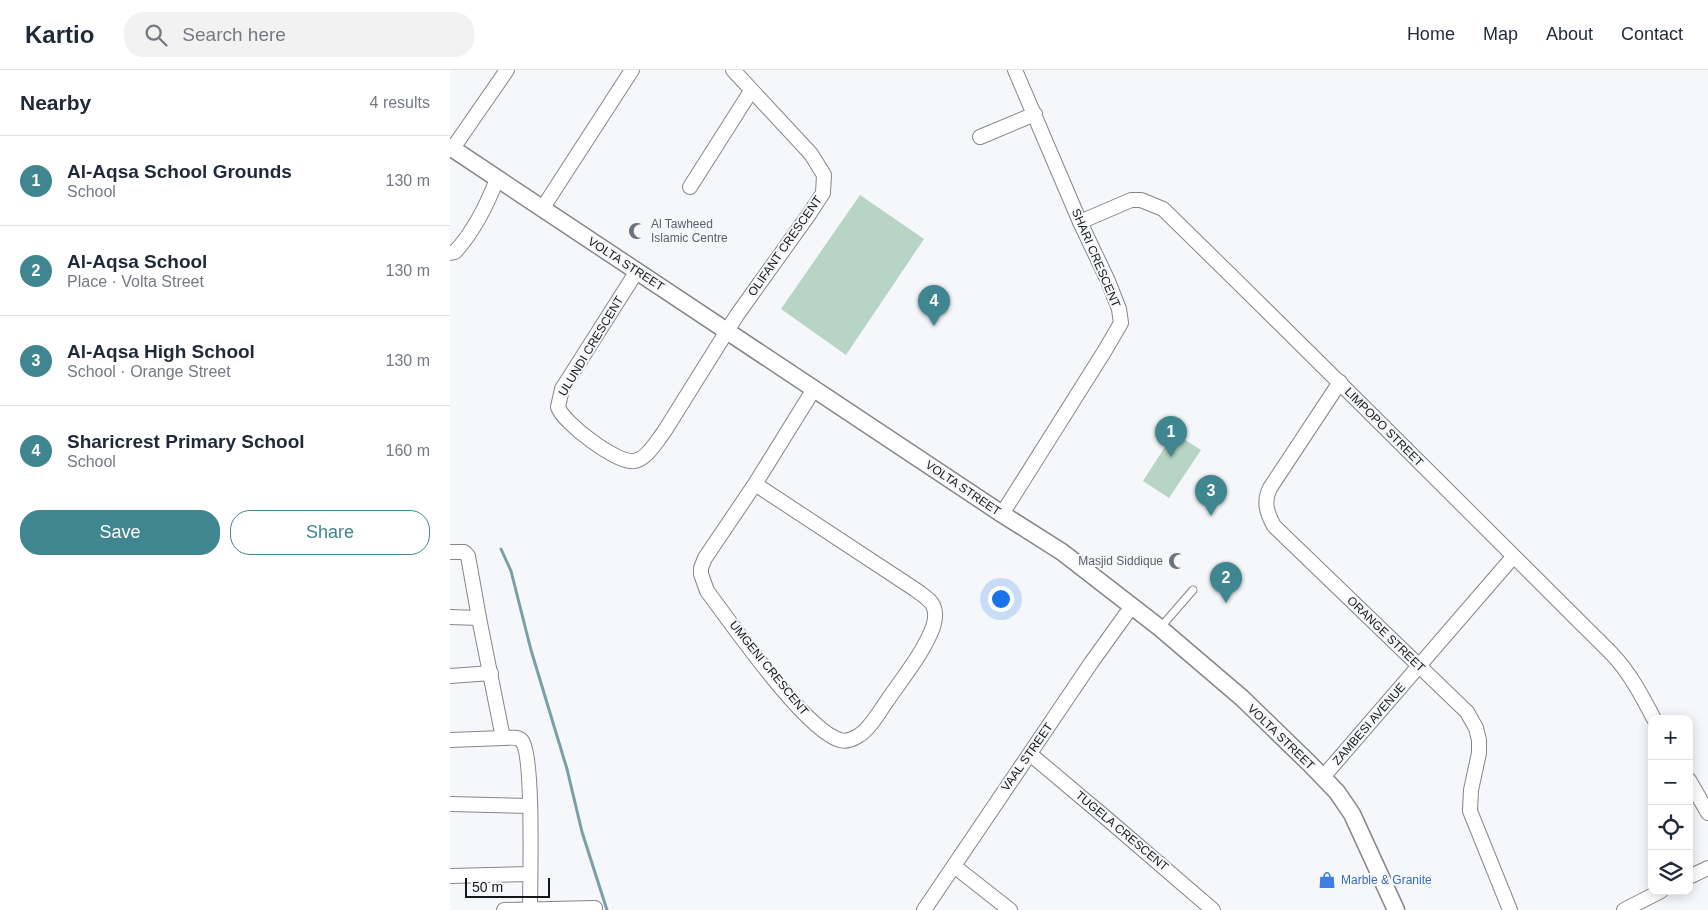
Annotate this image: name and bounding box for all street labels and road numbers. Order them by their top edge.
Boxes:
street label: OLIFANT CRESCENT [745,193,825,299]
street label: SHARI CRESCENT [1069,206,1123,310]
street label: VOLTA STREET [585,234,667,294]
street label: ULUNDI CRESCENT [556,293,627,398]
street label: LIMPOPO STREET [1342,385,1427,470]
street label: VOLTA STREET [923,458,1004,519]
street label: ORANGE STREET [1344,593,1428,675]
street label: UMGENI CRESCENT [727,618,812,719]
street label: ZAMBESI AVENUE [1330,680,1408,768]
street label: VOLTA STREET [1245,702,1318,773]
street label: VAAL STREET [998,720,1056,794]
street label: TUGELA CRESCENT [1073,788,1172,874]

